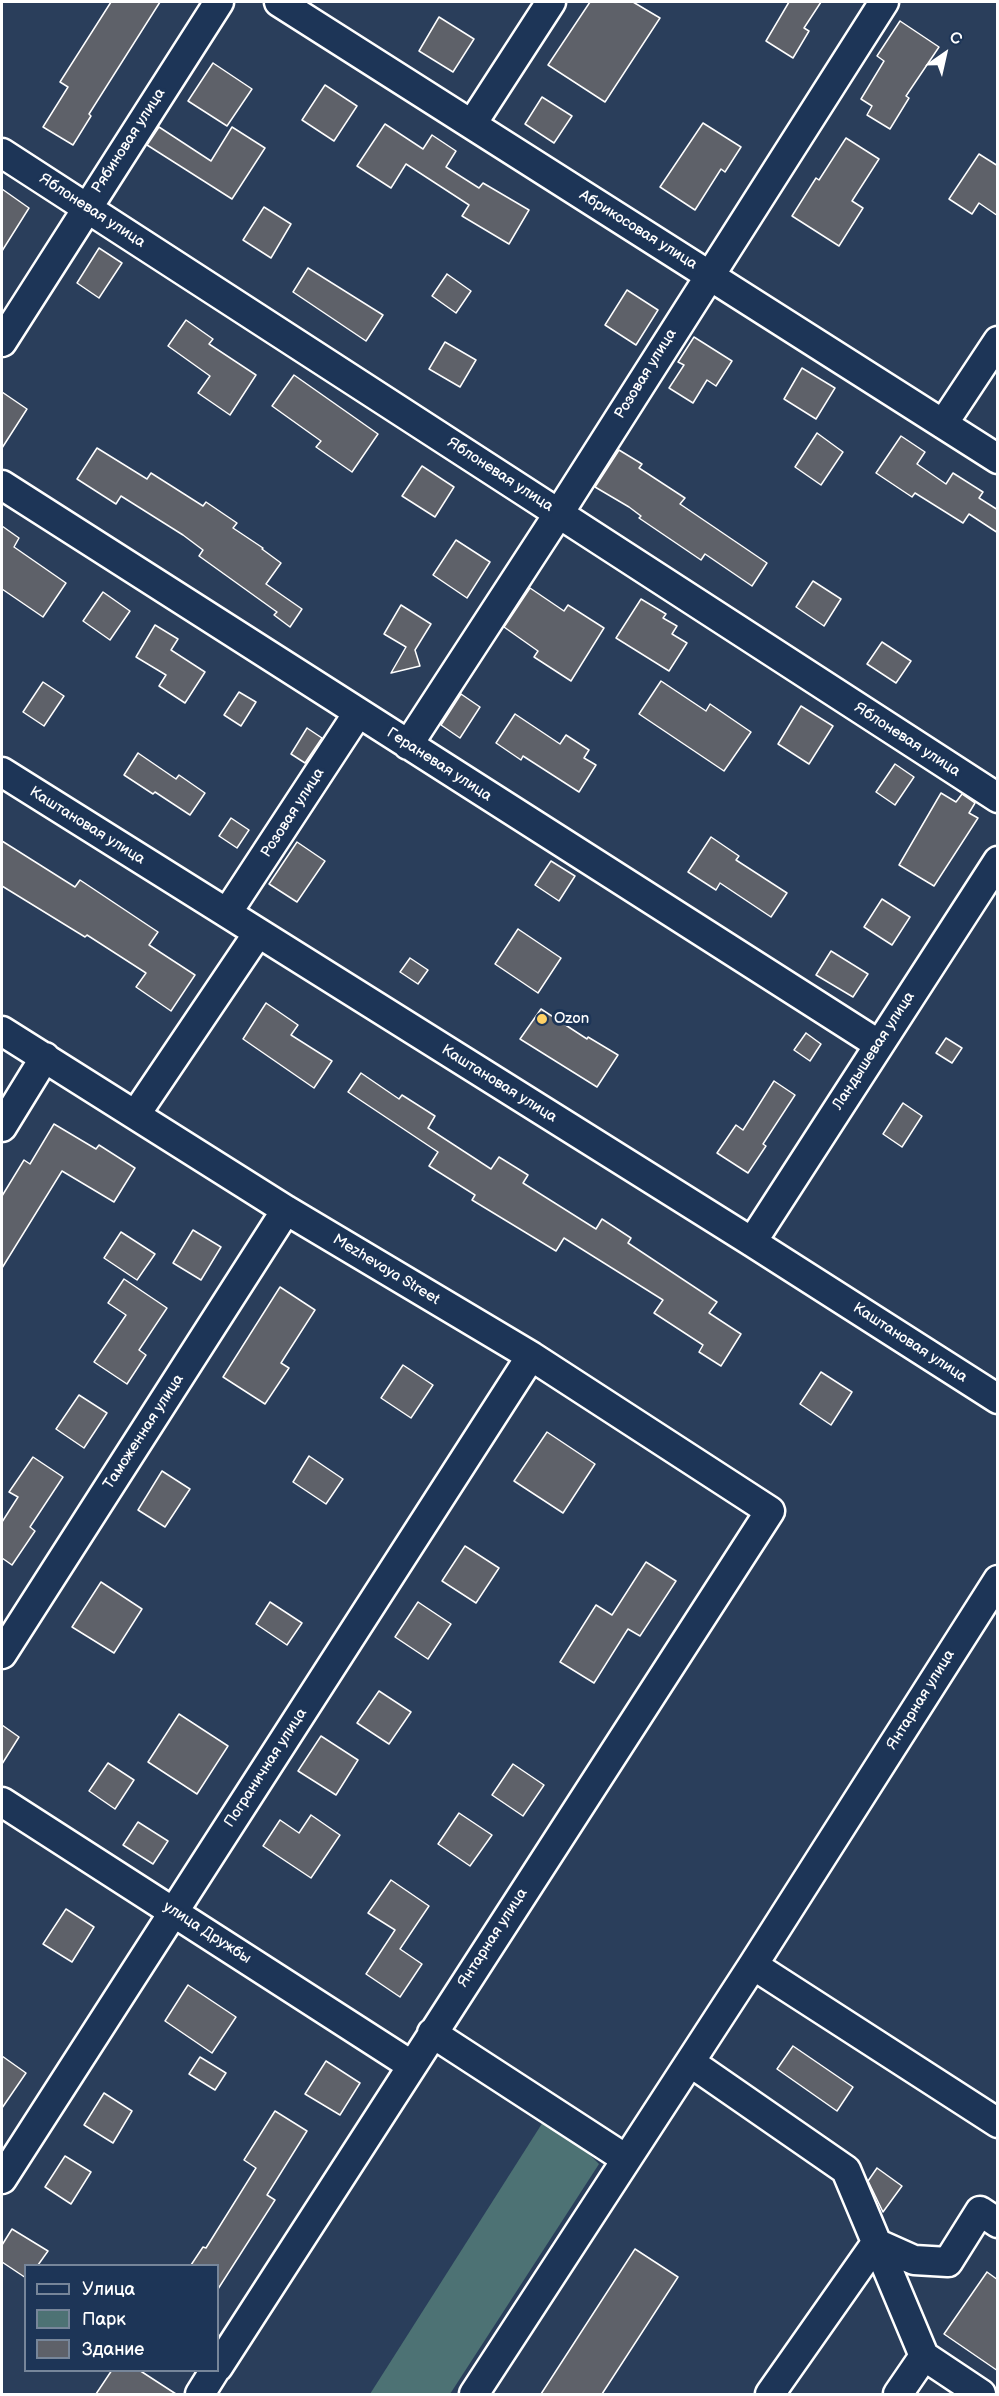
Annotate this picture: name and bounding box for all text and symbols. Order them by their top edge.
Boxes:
north arrow [915,24,975,84]
text: С [945,28,965,50]
street label: Рябиновая улица [88,85,170,197]
street label: Яблоневая улица [36,170,148,252]
street label: Абрикосовая улица [576,186,700,274]
street label: Розовая улица [611,326,681,422]
street label: Яблоневая улица [444,434,556,516]
street label: Яблоневая улица [851,699,963,781]
street label: Гераневая улица [383,724,495,806]
street label: Розовая улица [257,765,329,861]
street label: Каштановая улица [26,783,148,869]
street label: Ландышевая улица [829,989,919,1113]
place label: Ozon [554,1010,589,1028]
marker: Ozon [535,1012,549,1026]
street label: Каштановая улица [438,1041,560,1127]
street label: Mezhevaya Street [329,1231,443,1309]
street label: Каштановая улица [850,1299,970,1387]
street label: Таможенная улица [100,1371,188,1493]
street label: Янтарная улица [883,1647,959,1753]
street label: Пограничная улица [221,1705,311,1831]
street label: Янтарная улица [454,1885,532,1991]
street label: улица Дружбы [160,1898,254,1968]
legend [24,2264,219,2372]
text: Улица [82,2279,135,2300]
text: Парк [82,2309,126,2330]
text: Здание [82,2339,144,2360]

